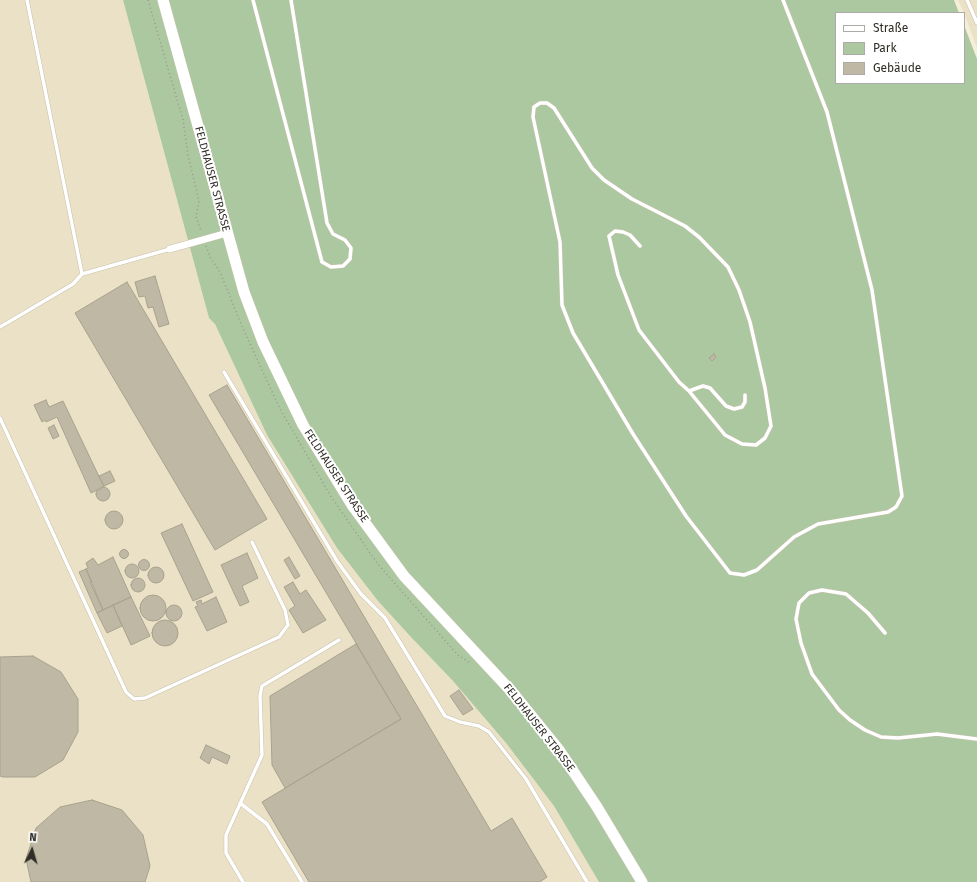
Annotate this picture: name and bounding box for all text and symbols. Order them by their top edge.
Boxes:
legend [835,12,965,84]
text: Straße [873,21,908,35]
text: Park [873,41,897,55]
text: Gebäude [873,61,921,75]
street label: FELDHAUSER STRASSE [192,125,232,233]
street label: FELDHAUSER STRASSE [301,427,371,525]
street label: FELDHAUSER STRASSE [500,681,578,775]
north arrow [12,830,52,870]
text: N [29,831,37,844]

